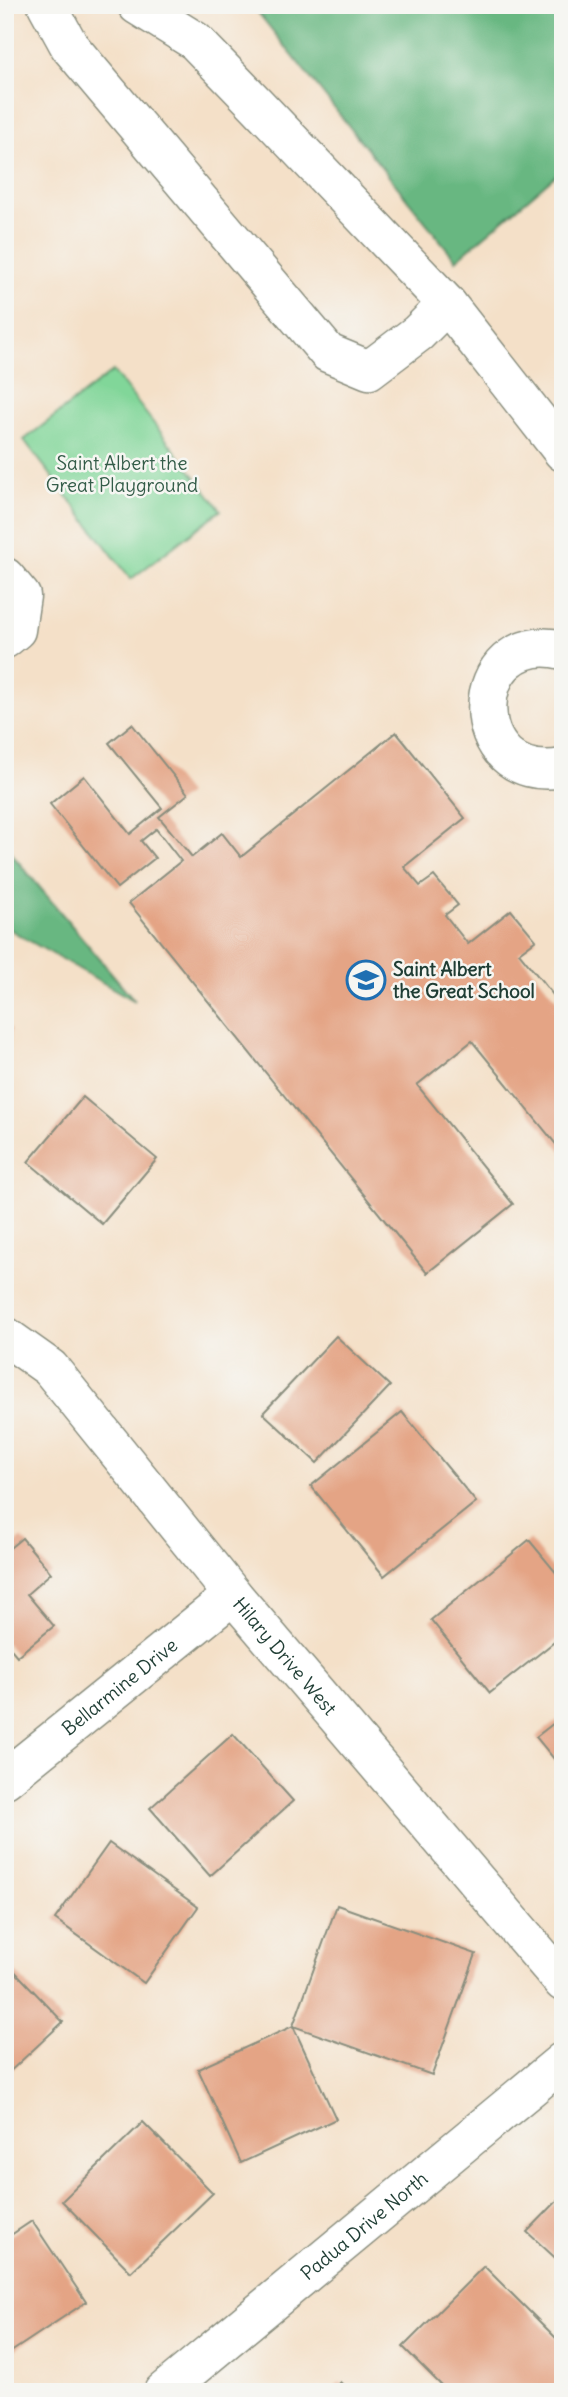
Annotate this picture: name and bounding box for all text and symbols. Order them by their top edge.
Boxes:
park label: Saint Albert the Great Playground [46,451,198,497]
place label: Saint Albert the Great School [393,957,535,1003]
school or university icon: Saint Albert the Great School [345,959,387,1001]
street label: Hilary Drive West [228,1592,342,1720]
street label: Bellarmine Drive [57,1633,182,1740]
street label: Padua Drive North [296,2166,432,2285]

